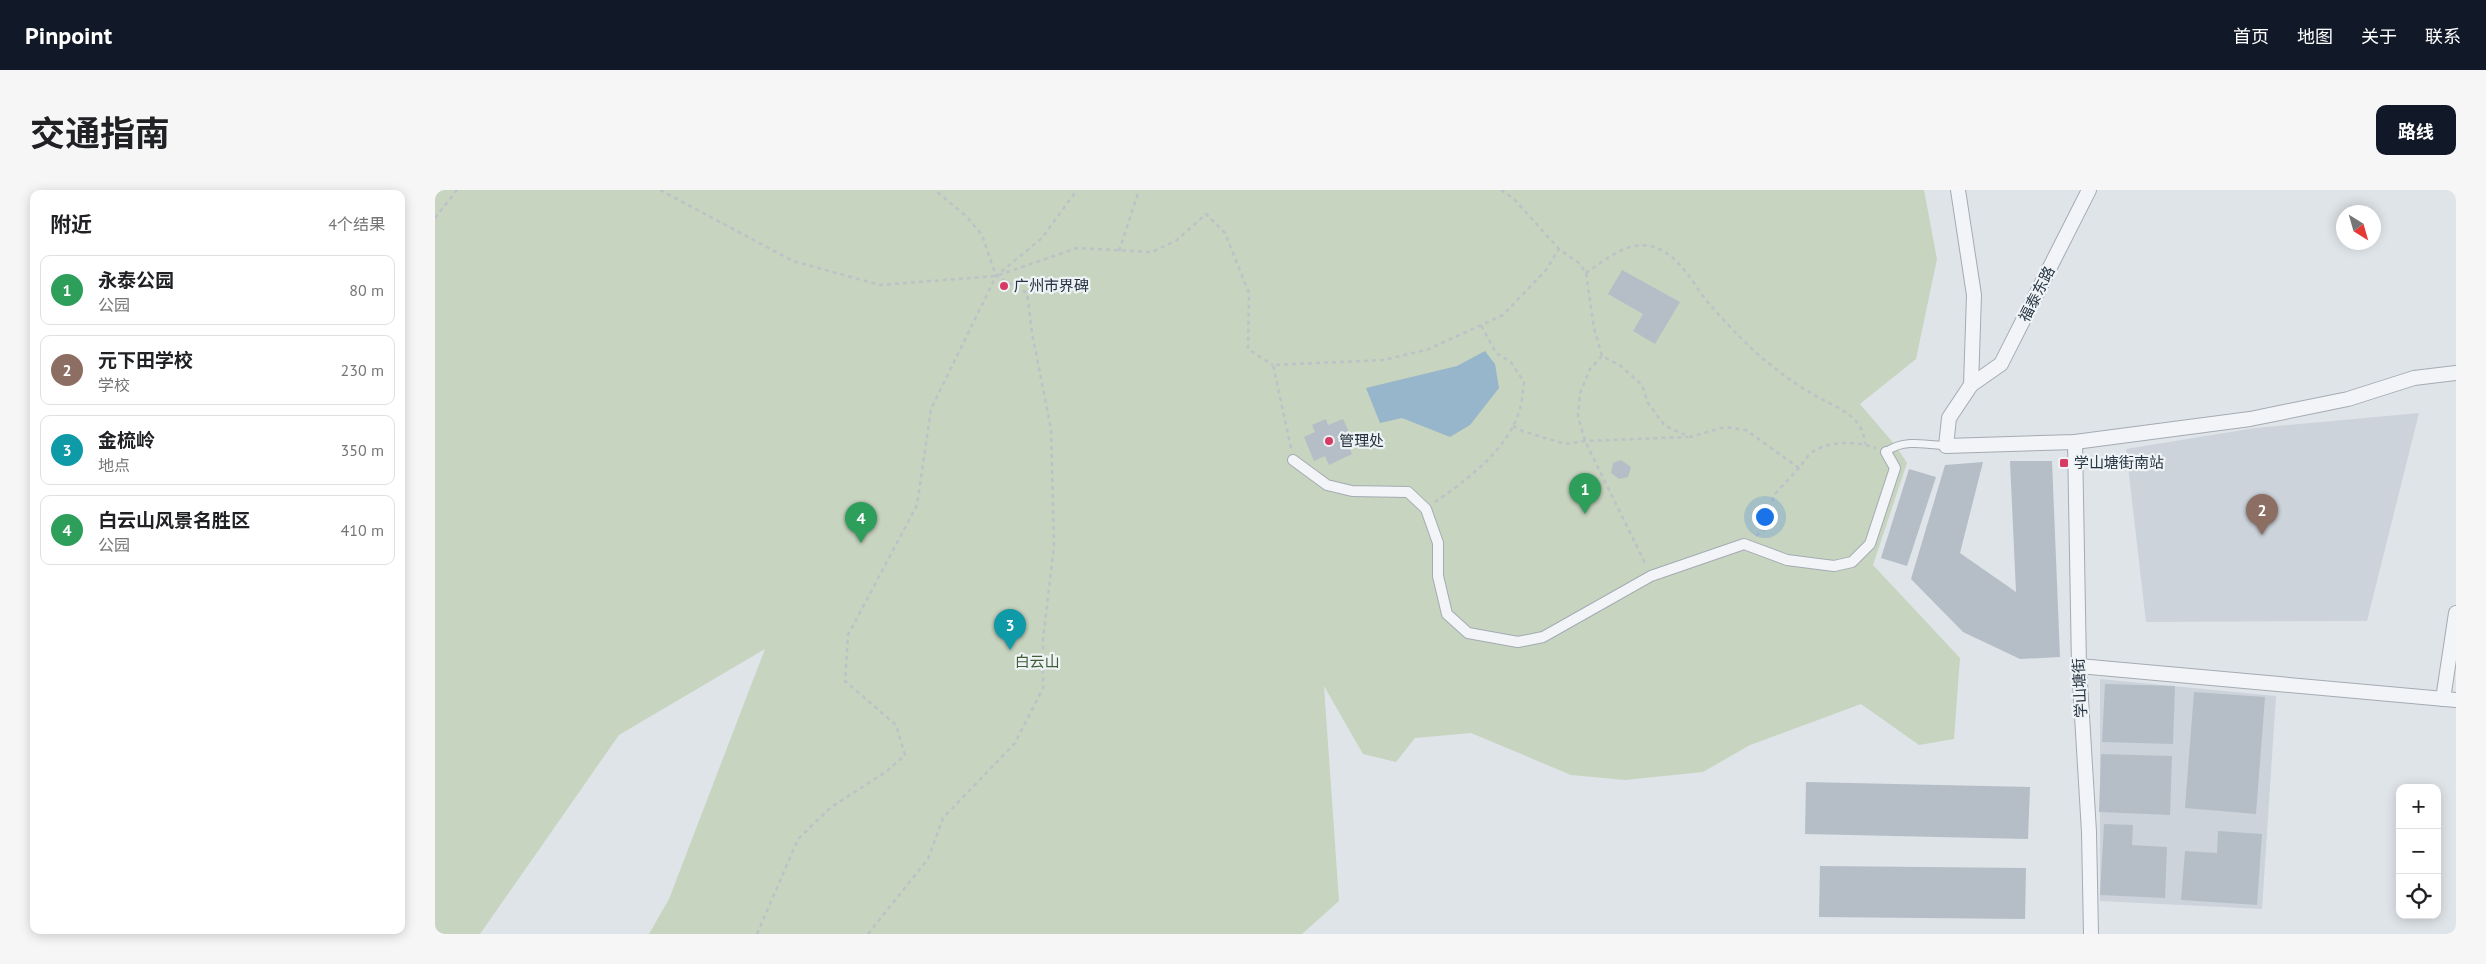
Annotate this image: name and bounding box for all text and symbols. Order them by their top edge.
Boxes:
text: Pinpoint [25,20,112,51]
text: 首页 [2233,25,2269,48]
text: 地图 [2297,25,2333,48]
text: 关于 [2361,25,2397,48]
text: 联系 [2425,25,2461,48]
button: 路线 [2376,105,2456,155]
text: 交通指南 [30,110,170,156]
north arrow [2336,205,2381,250]
text: 附近 [50,211,92,238]
text: 4个结果 [328,214,385,234]
street label: 福泰东路 [2014,263,2059,325]
text: 永泰公园 [98,268,174,292]
place label: 广州市界碑 [1014,276,1089,295]
text: 1 [62,280,72,300]
text: 80 m [349,280,384,300]
marker: 广州市界碑 [998,280,1010,292]
text: 公园 [98,295,130,315]
text: 元下田学校 [98,348,193,372]
text: 2 [62,360,72,380]
text: 230 m [341,360,384,380]
text: 学校 [98,375,130,395]
text: 金梳岭 [98,428,155,452]
place label: 管理处 [1339,431,1384,450]
marker: 管理处 [1323,435,1335,447]
text: 3 [62,440,72,460]
text: 350 m [341,440,384,460]
place label: 学山塘街南站 [2074,453,2164,472]
text: 地点 [98,455,130,475]
marker: 学山塘街南站 [2058,457,2070,469]
pin: 1 [1569,473,1601,514]
pin: 2 [2246,494,2278,535]
pin: 4 [845,502,877,543]
your location [1752,504,1778,530]
text: 白云山风景名胜区 [98,508,250,532]
text: 4 [62,520,72,540]
text: 410 m [341,520,384,540]
text: 公园 [98,535,130,555]
pin: 3 [994,609,1026,650]
park label: 白云山 [1014,652,1060,671]
street label: 学山塘街 [2068,658,2091,718]
map controls [2396,784,2441,919]
button: + [2396,784,2441,829]
button: − [2396,829,2441,874]
button: locate [2396,874,2441,919]

